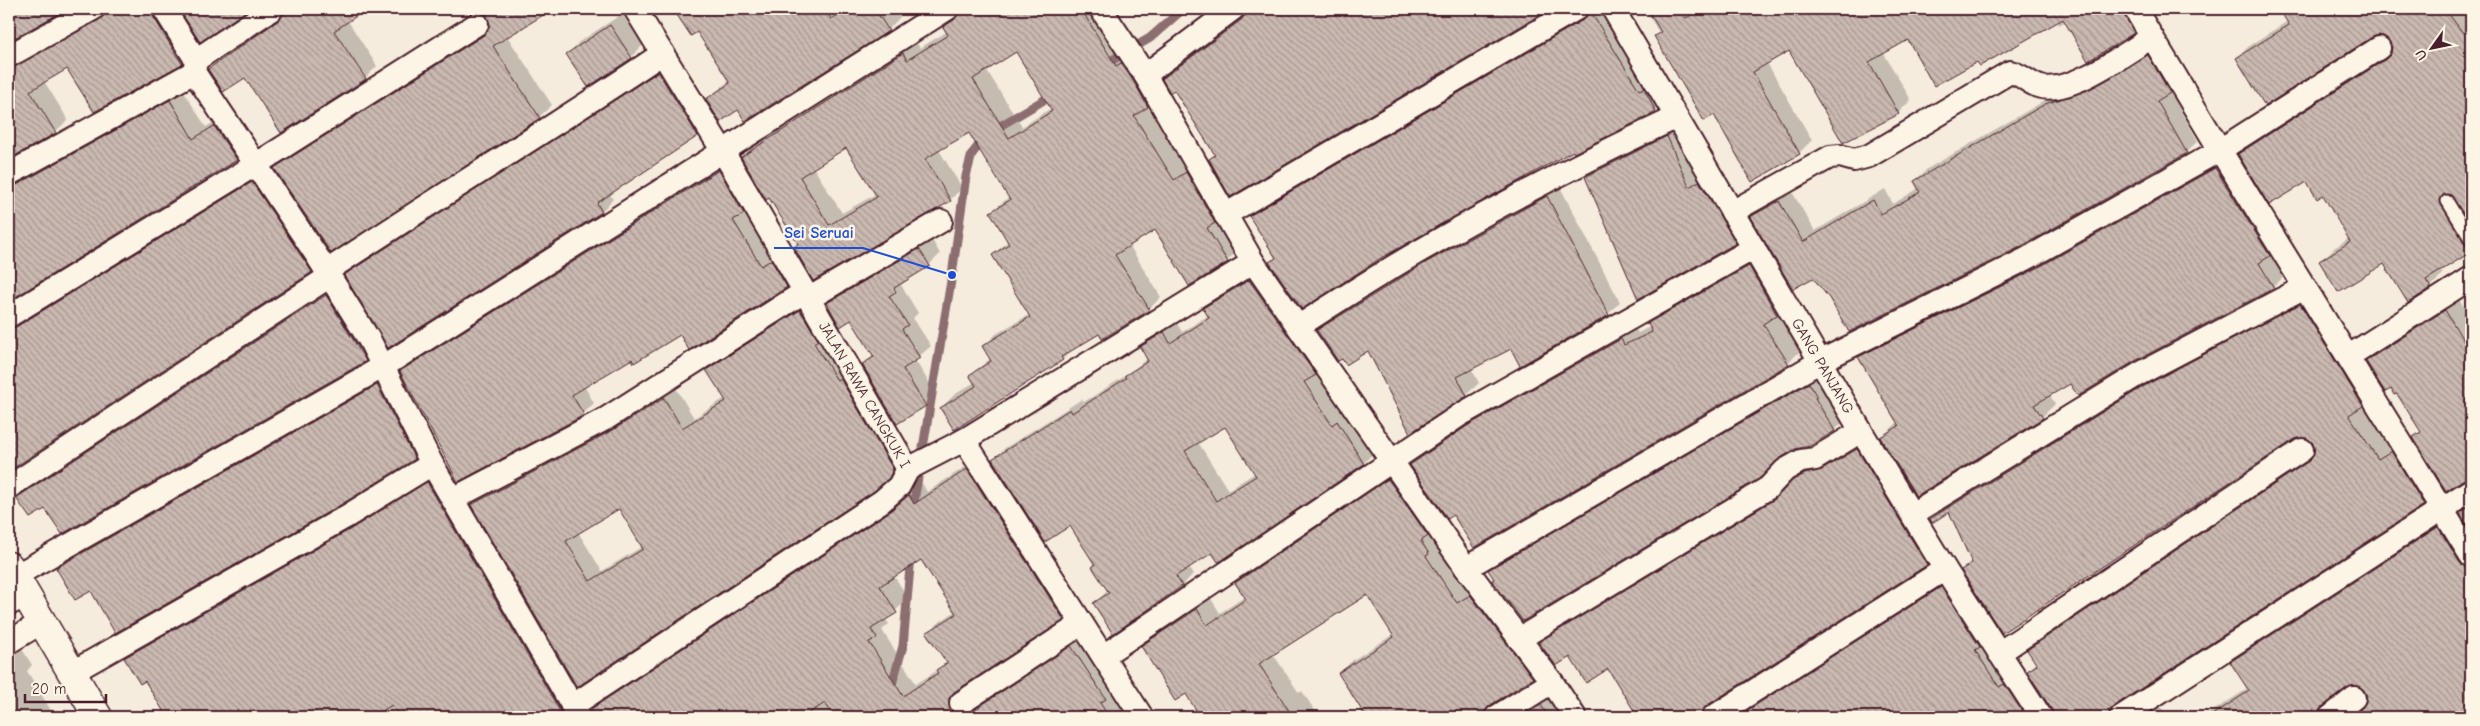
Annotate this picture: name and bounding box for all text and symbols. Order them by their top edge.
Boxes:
north arrow [2408,22,2458,72]
text: U [2412,46,2431,63]
callout: Sei Seruai [774,217,863,248]
text: Sei Seruai [784,224,854,242]
street label: GANG PANJANG [1788,315,1858,417]
street label: JALAN RAWA CANGKUK I [815,318,914,471]
scale bar [25,671,106,703]
text: 20 m [32,680,66,698]

